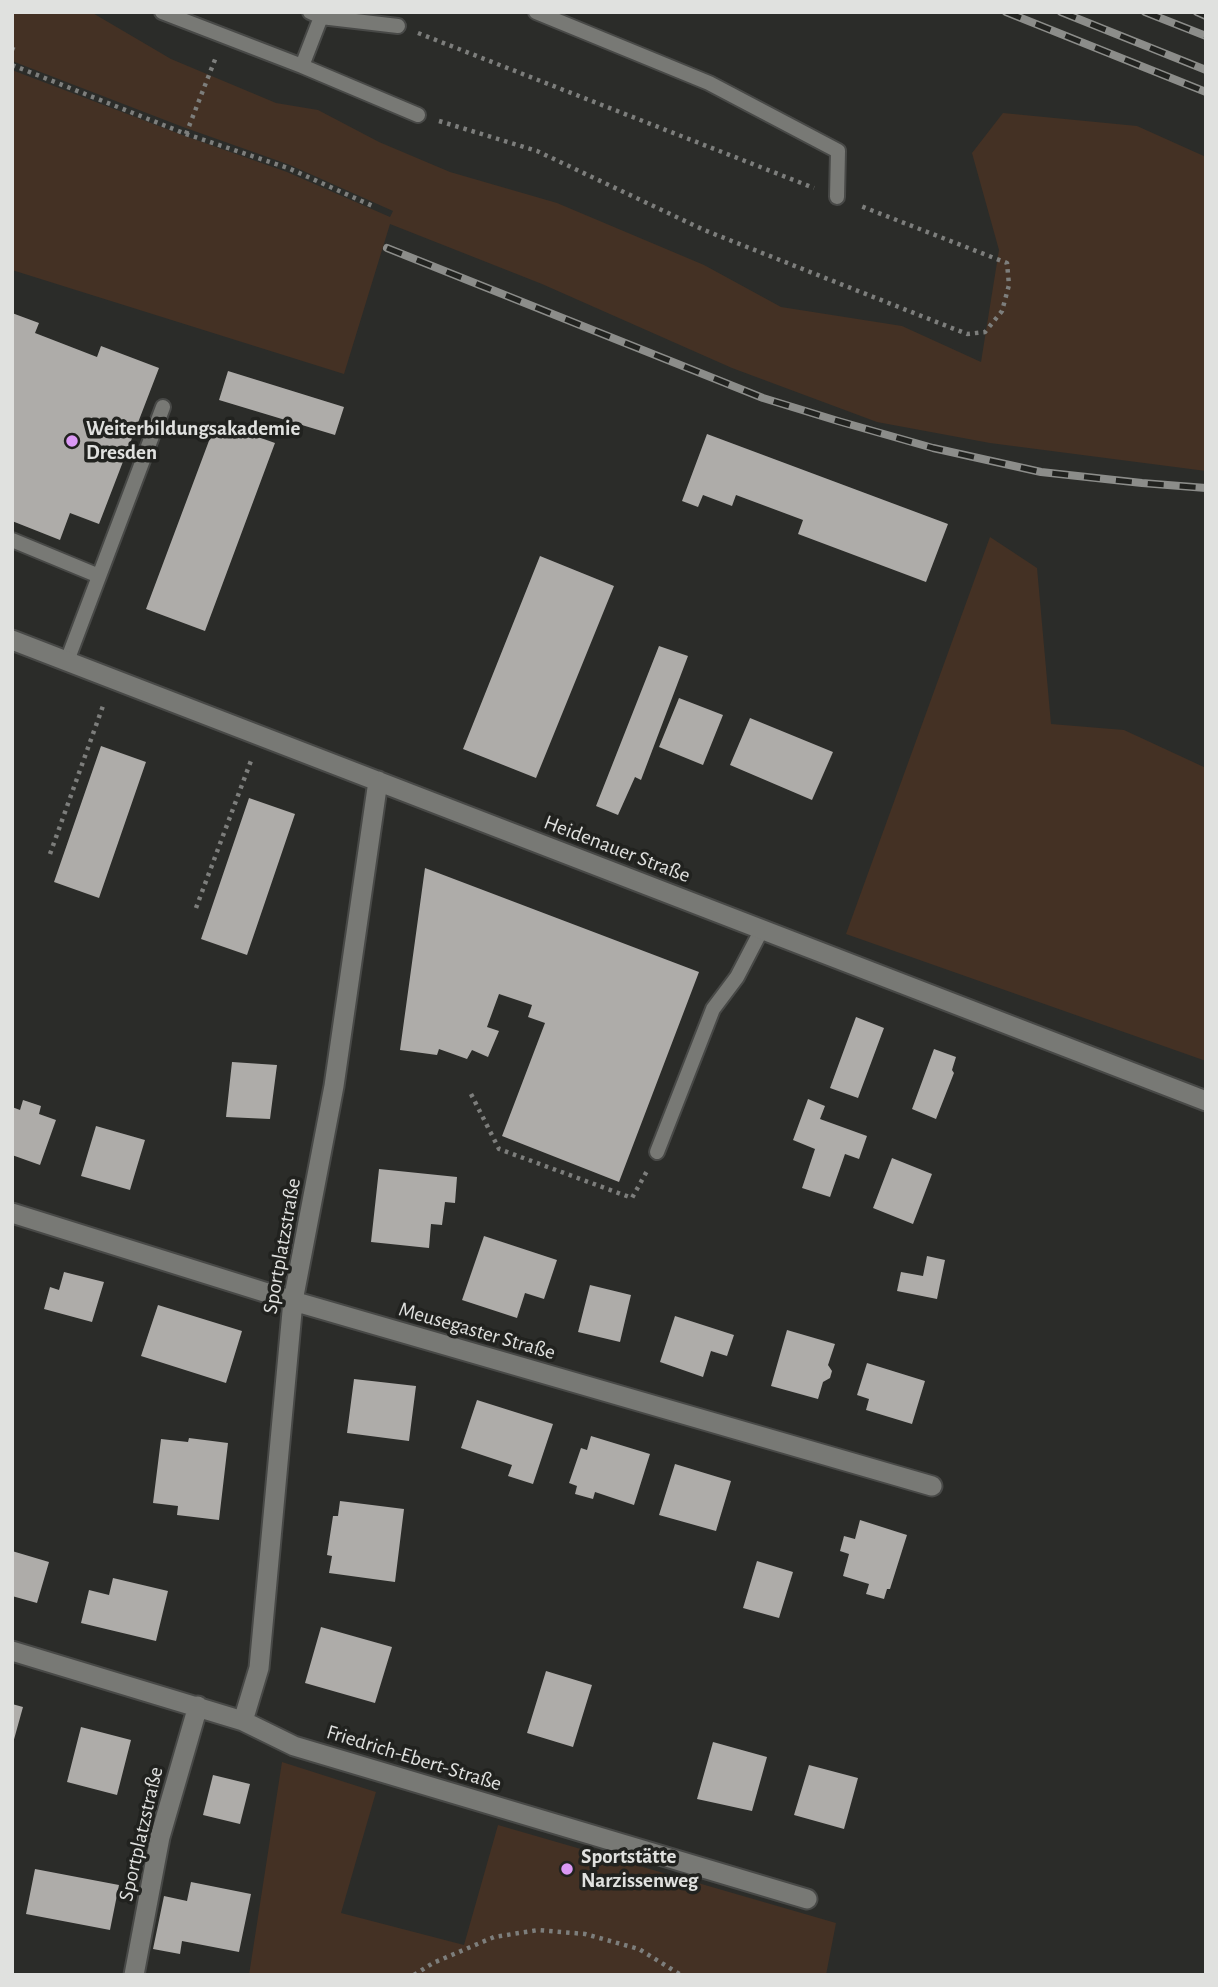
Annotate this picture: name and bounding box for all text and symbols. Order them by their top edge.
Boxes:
place label: Weiterbildungsakademie Dresden [86,416,300,466]
marker: Weiterbildungsakademie Dresden [64,433,80,449]
street label: Heidenauer Straße [540,810,694,888]
street label: Sportplatzstraße [258,1176,306,1316]
street label: Meusegaster Straße [396,1297,558,1365]
street label: Friedrich-Ebert-Straße [323,1719,505,1797]
street label: Sportplatzstraße [113,1764,169,1904]
place label: Sportstätte Narzissenweg [581,1844,698,1894]
marker: Sportstätte Narzissenweg [559,1861,575,1877]

